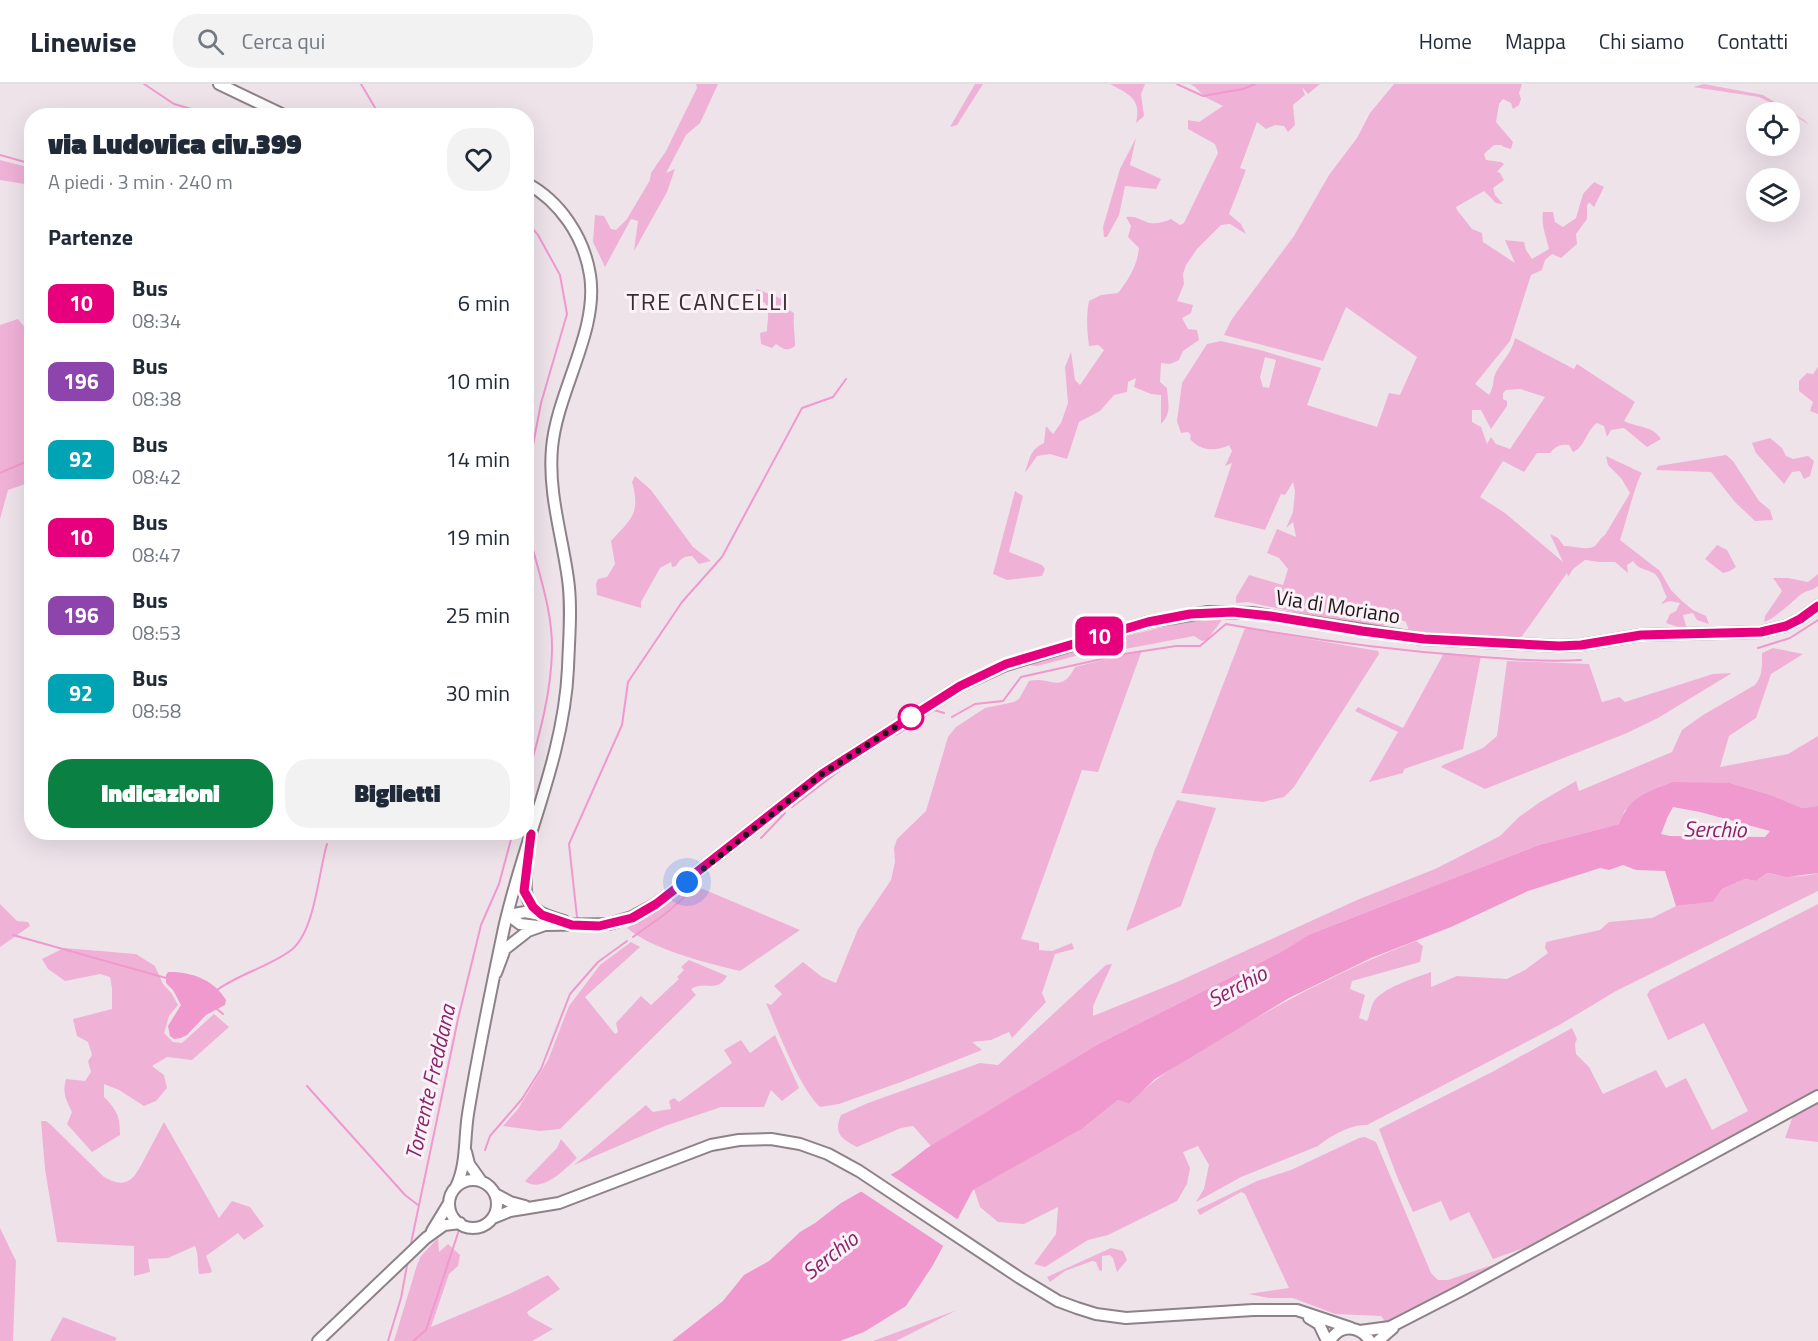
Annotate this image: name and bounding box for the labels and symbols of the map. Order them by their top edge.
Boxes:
district label: TRE CANCELLI [627,283,789,319]
street label: Via di Moriano [1274,580,1403,632]
line badge: 10 [1072,616,1126,656]
unlabelled marker [898,704,924,730]
water label: Serchio [1683,811,1748,847]
your location [672,867,702,897]
water label: Serchio [1201,956,1274,1016]
water label: Torrente Freddana [396,999,465,1163]
water label: Serchio [795,1221,866,1288]

